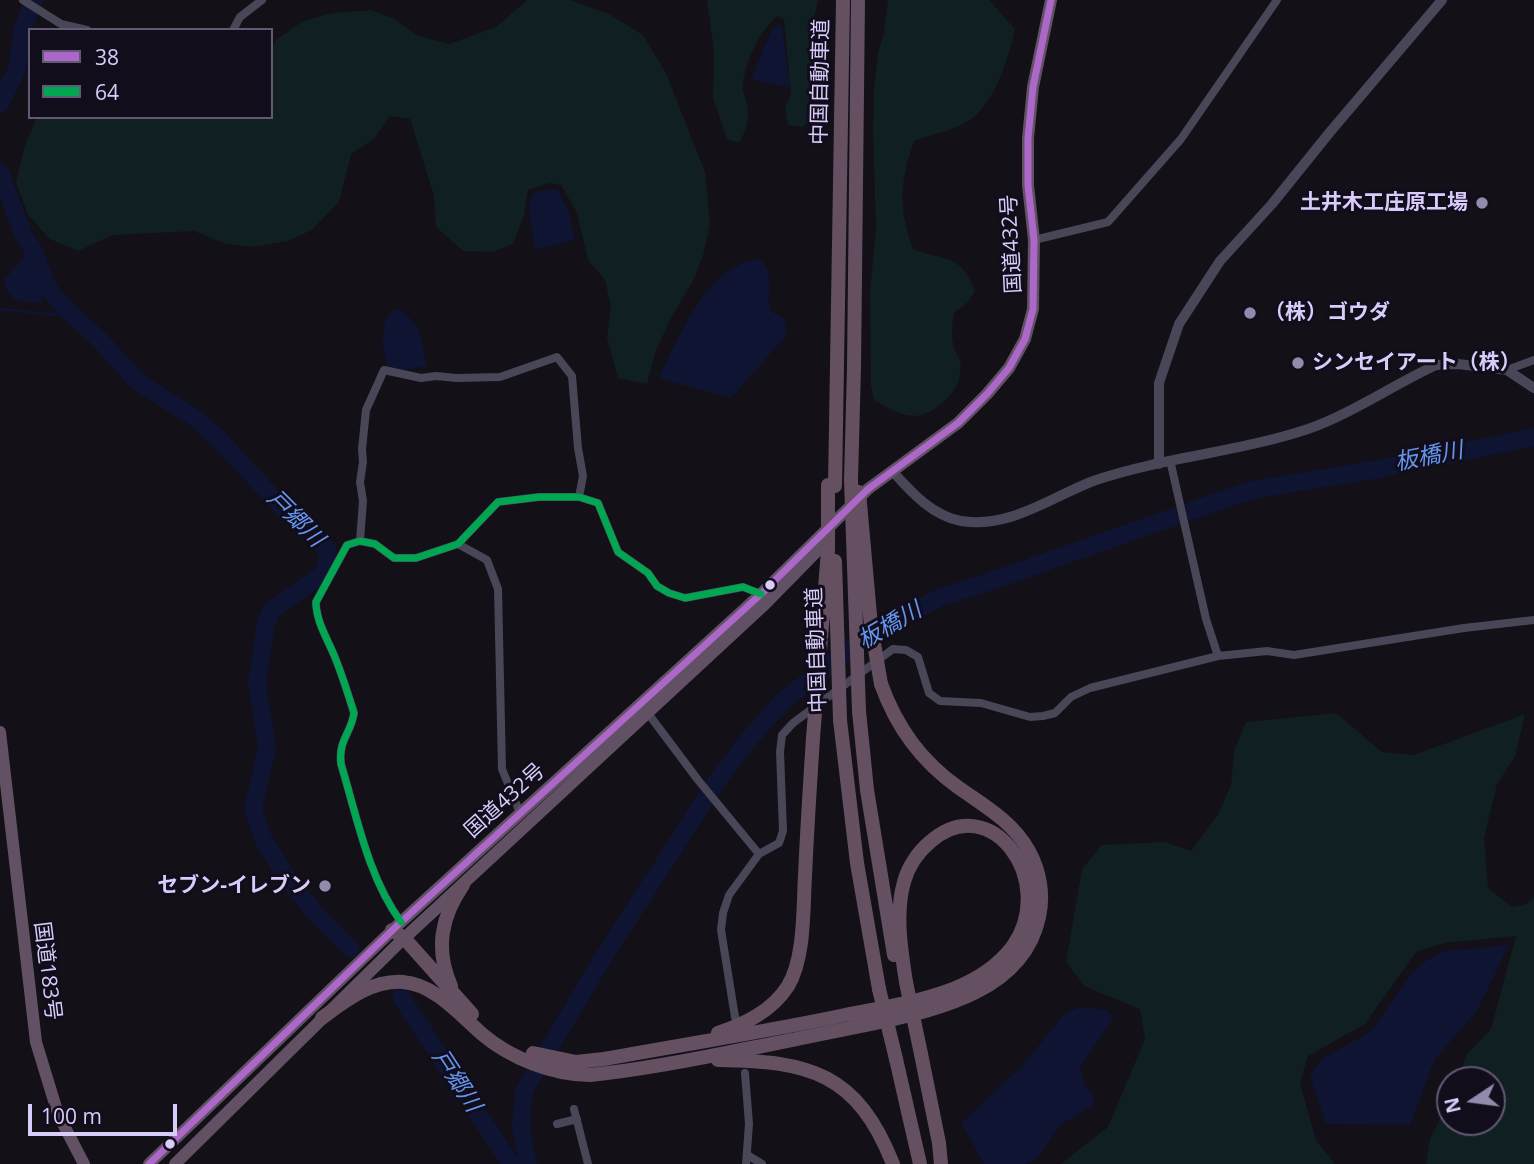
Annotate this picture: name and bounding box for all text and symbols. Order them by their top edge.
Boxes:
street label: 中国自動車道 [807,19,835,145]
legend [28,28,273,119]
text: 38 [95,43,119,71]
text: 64 [95,78,119,106]
place label: 土井木工庄原工場 [1300,190,1468,216]
street label: 国道432号 [997,194,1027,294]
marker: 土井木工庄原工場 [1474,195,1490,211]
place label: （株）ゴウダ [1264,300,1390,326]
marker: （株）ゴウダ [1242,305,1258,321]
place label: シンセイアート（株） [1312,350,1521,376]
marker: シンセイアート（株） [1290,355,1306,371]
water label: 板橋川 [1393,437,1465,477]
water label: 戸郷川 [261,485,329,553]
unlabelled marker [763,578,777,592]
street label: 中国自動車道 [802,587,832,713]
water label: 板橋川 [853,597,927,655]
street label: 国道432号 [460,759,550,843]
place label: セブン-イレブン [157,873,311,899]
marker: セブン-イレブン [317,878,333,894]
street label: 国道183号 [28,920,66,1022]
water label: 戸郷川 [426,1045,486,1117]
north arrow [1436,1066,1506,1136]
scale bar [32,1090,180,1134]
text: N [1438,1095,1467,1116]
text: 100 m [41,1102,102,1130]
unlabelled marker [163,1137,177,1151]

